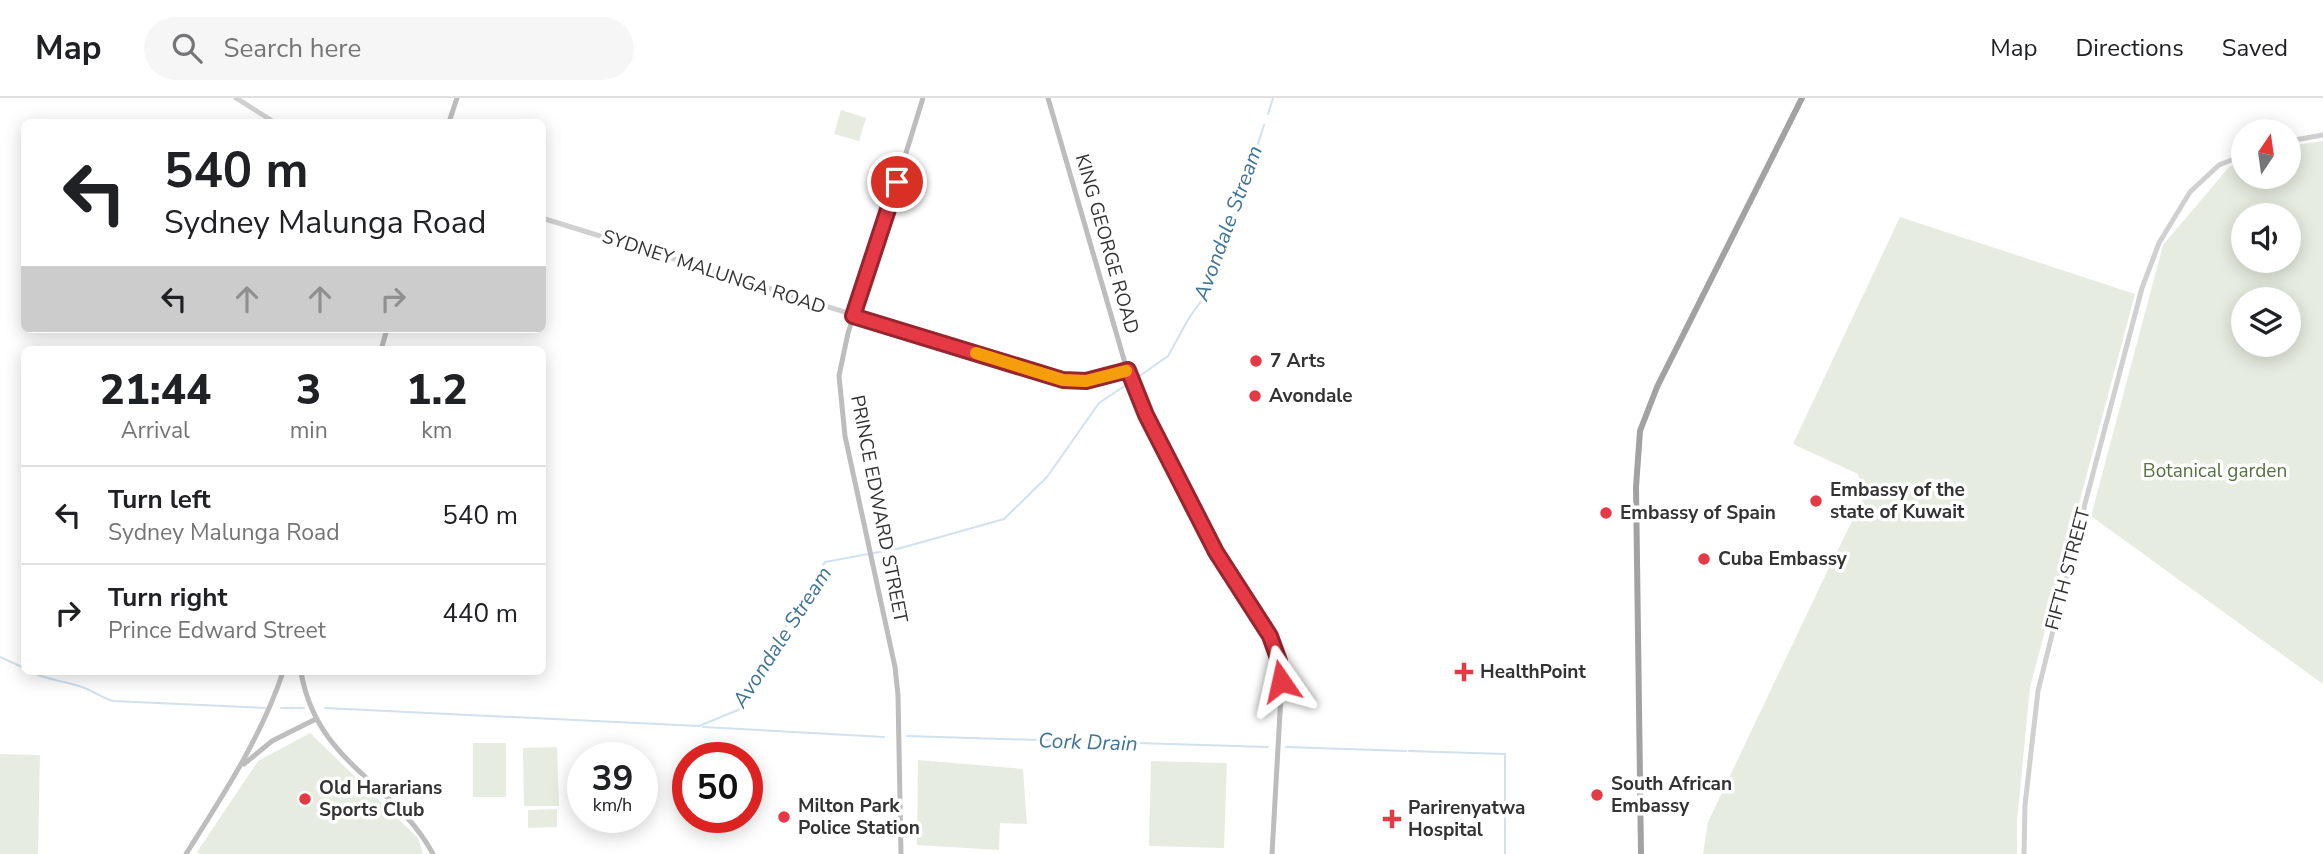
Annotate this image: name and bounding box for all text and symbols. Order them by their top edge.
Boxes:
search box [144,17,634,80]
text: Map [35,26,102,71]
icon: search [168,29,206,67]
text: Search here [224,31,361,66]
text: Map [1990,32,2037,64]
text: Directions [2075,32,2184,64]
text: Saved [2222,32,2288,64]
north arrow [2231,119,2301,189]
map controls [2231,119,2301,357]
text: 540 m [164,137,308,204]
water label: Avondale Stream [1187,142,1269,305]
icon: left [49,147,140,238]
street label: KING GEORGE ROAD [1069,151,1145,337]
pin [867,152,927,212]
icon: arrive [878,163,916,201]
text: Sydney Malunga Road [164,201,486,244]
button: sound [2231,203,2301,273]
street label: SYDNEY MALUNGA ROAD [599,224,829,320]
icon: left [155,280,193,318]
icon: ahead [228,280,266,318]
icon: ahead [301,280,339,318]
icon: right [374,280,412,318]
button: layers [2231,287,2301,357]
place label: 7 Arts [1270,348,1325,374]
marker: 7 Arts [1248,353,1264,369]
text: 21:44 [99,362,211,419]
text: 3 [296,362,321,419]
text: 1.2 [406,362,468,419]
place label: Avondale [1269,383,1353,409]
marker: Avondale [1247,388,1263,404]
street label: PRINCE EDWARD STREET [844,393,914,626]
text: Arrival [121,415,190,446]
text: min [290,415,328,446]
text: km [421,415,452,446]
park label: Botanical garden [2143,458,2287,484]
place label: Embassy of the state of Kuwait [1830,477,1965,525]
text: Turn left [108,482,211,517]
marker: Embassy of the state of Kuwait [1808,493,1824,509]
icon: left [49,496,87,534]
text: 540 m [442,498,518,533]
place label: Embassy of Spain [1620,500,1776,526]
marker: Embassy of Spain [1598,505,1614,521]
street label: FIFTH STREET [2039,505,2097,633]
text: Sydney Malunga Road [108,517,340,548]
place label: Cuba Embassy [1718,546,1848,572]
marker: Cuba Embassy [1696,551,1712,567]
water label: Avondale Stream [725,561,838,714]
text: Turn right [108,580,227,615]
icon: right [49,594,87,632]
text: 440 m [442,596,518,631]
text: Prince Edward Street [108,615,326,646]
position arrow [1244,644,1318,718]
place label: HealthPoint [1480,659,1586,685]
marker: HealthPoint [1454,662,1474,682]
water label: Cork Drain [1038,726,1138,758]
speed limit sign: 50 [672,742,763,833]
text: 39 [591,755,634,802]
place label: South African Embassy [1611,771,1732,819]
place label: Old Hararians Sports Club [319,775,442,823]
marker: South African Embassy [1589,787,1605,803]
marker: Old Hararians Sports Club [297,791,313,807]
text: km/h [593,793,632,817]
place label: Milton Park Police Station [798,793,920,841]
place label: Parirenyatwa Hospital [1408,795,1525,843]
marker: Milton Park Police Station [776,809,792,825]
marker: Parirenyatwa Hospital [1382,809,1402,829]

